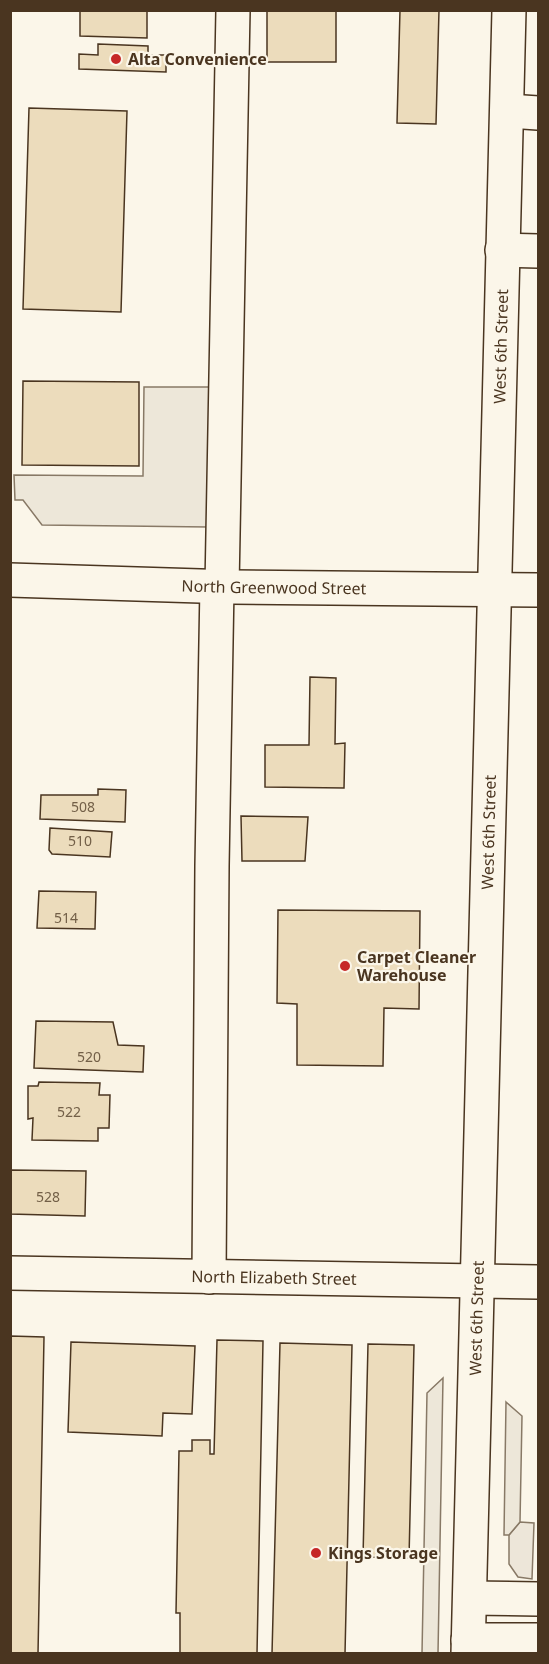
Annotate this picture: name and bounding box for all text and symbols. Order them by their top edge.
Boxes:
place label: Alta Convenience [128,48,267,70]
marker: Alta Convenience [109,52,123,66]
street label: West 6th Street [488,288,513,404]
street label: North Greenwood Street [181,574,367,599]
street label: West 6th Street [476,774,501,890]
house number: 508 [71,797,95,816]
house number: 510 [68,831,92,850]
house number: 514 [54,908,78,927]
place label: Carpet Cleaner Warehouse [357,946,476,986]
marker: Carpet Cleaner Warehouse [338,959,352,973]
house number: 520 [77,1047,101,1066]
house number: 522 [57,1102,81,1121]
house number: 528 [36,1187,60,1206]
street label: West 6th Street [464,1260,489,1376]
street label: North Elizabeth Street [191,1265,357,1290]
place label: Kings Storage [328,1542,438,1564]
marker: Kings Storage [309,1546,323,1560]

